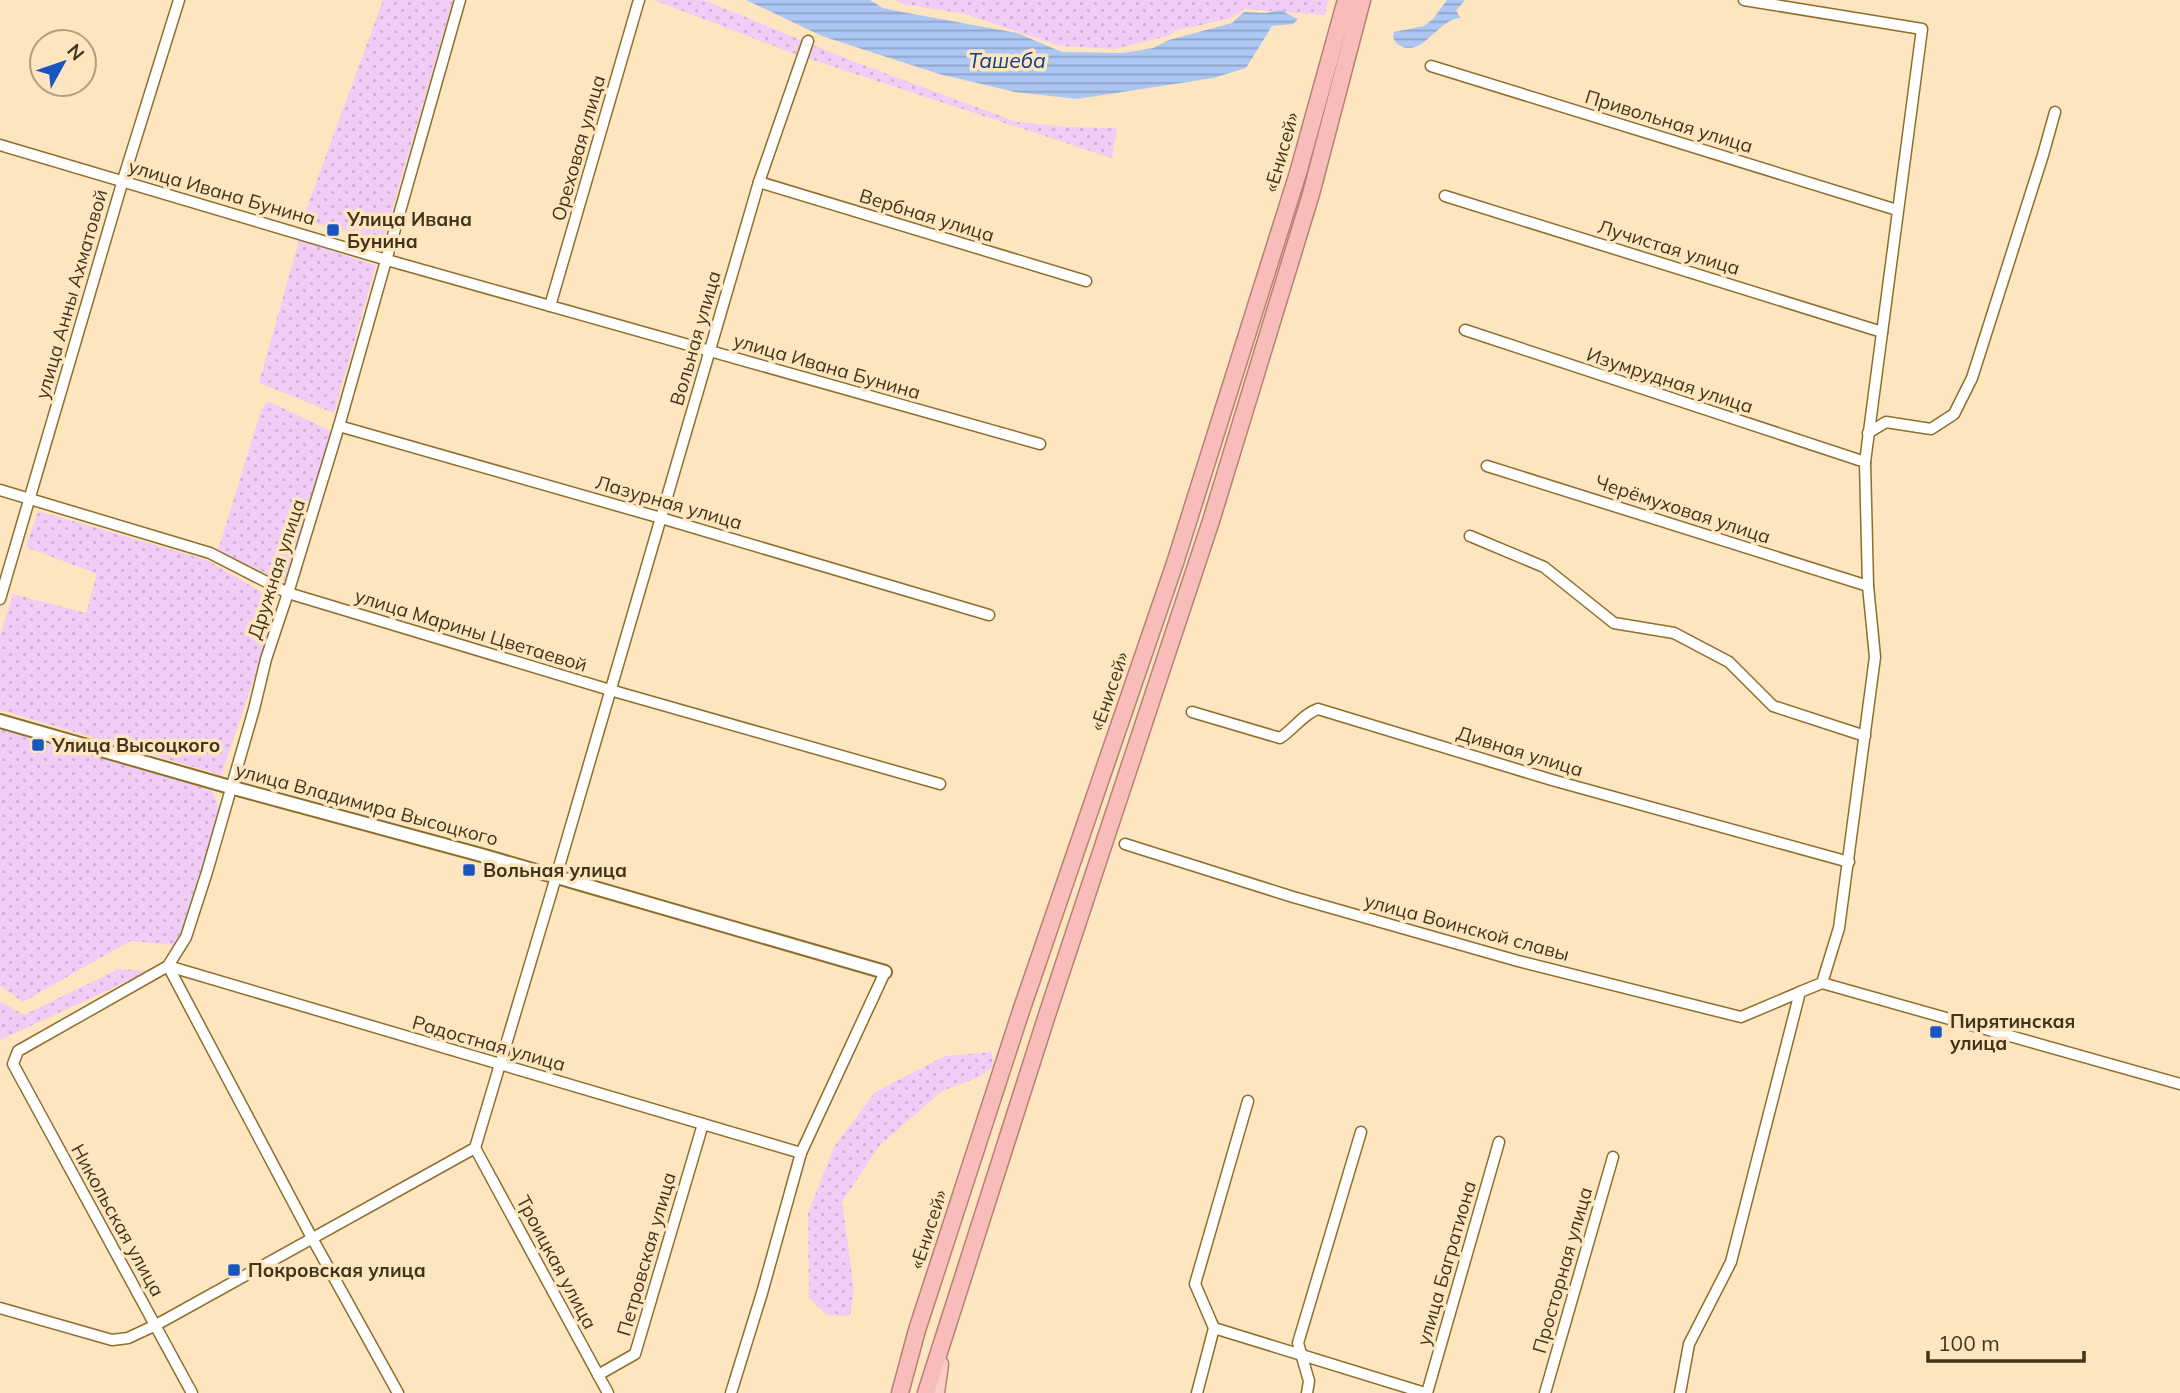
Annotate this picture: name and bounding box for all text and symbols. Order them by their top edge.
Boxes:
north arrow [28,28,98,98]
text: N [62,39,90,65]
water label: Ташеба [968,47,1046,73]
street label: Ореховая улица [546,72,610,224]
street label: Привольная улица [1582,84,1756,158]
street label: «Енисей» [1258,109,1304,195]
street label: улица Ивана Бунина [126,154,318,230]
street label: Вербная улица [857,183,997,247]
street label: улица Анны Ахматовой [30,186,112,402]
place label: Улица Ивана Бунина [346,207,472,253]
street label: Лучистая улица [1595,214,1743,280]
marker: Улица Ивана Бунина [325,222,341,238]
street label: Вольная улица [664,268,726,408]
street label: улица Ивана Бунина [731,328,923,404]
street label: Изумрудная улица [1584,342,1756,418]
street label: Черёмуховая улица [1592,469,1774,549]
street label: Лазурная улица [593,470,745,534]
street label: Дружная улица [242,496,310,642]
street label: улица Марины Цветаевой [352,583,590,677]
street label: «Енисей» [1084,648,1134,734]
street label: Дивная улица [1454,720,1586,782]
place label: Улица Высоцкого [51,733,220,757]
marker: Улица Высоцкого [30,737,46,753]
street label: улица Владимира Высоцкого [233,757,501,851]
place label: Вольная улица [483,858,627,882]
marker: Вольная улица [461,862,477,878]
street label: улица Воинской славы [1362,888,1572,966]
place label: Пирятинская улица [1950,1009,2075,1055]
street label: Радостная улица [410,1010,568,1076]
marker: Пирятинская улица [1928,1024,1944,1040]
street label: Никольская улица [66,1140,170,1300]
street label: Петровская улица [611,1169,681,1339]
street label: улица Багратиона [1411,1178,1481,1348]
street label: Просторная улица [1527,1184,1597,1356]
street label: «Енисей» [904,1186,952,1272]
street label: Троицкая улица [512,1191,602,1333]
place label: Покровская улица [248,1258,426,1282]
marker: Покровская улица [226,1262,242,1278]
scale bar [1928,1320,2084,1364]
text: 100 m [1938,1330,2000,1356]

